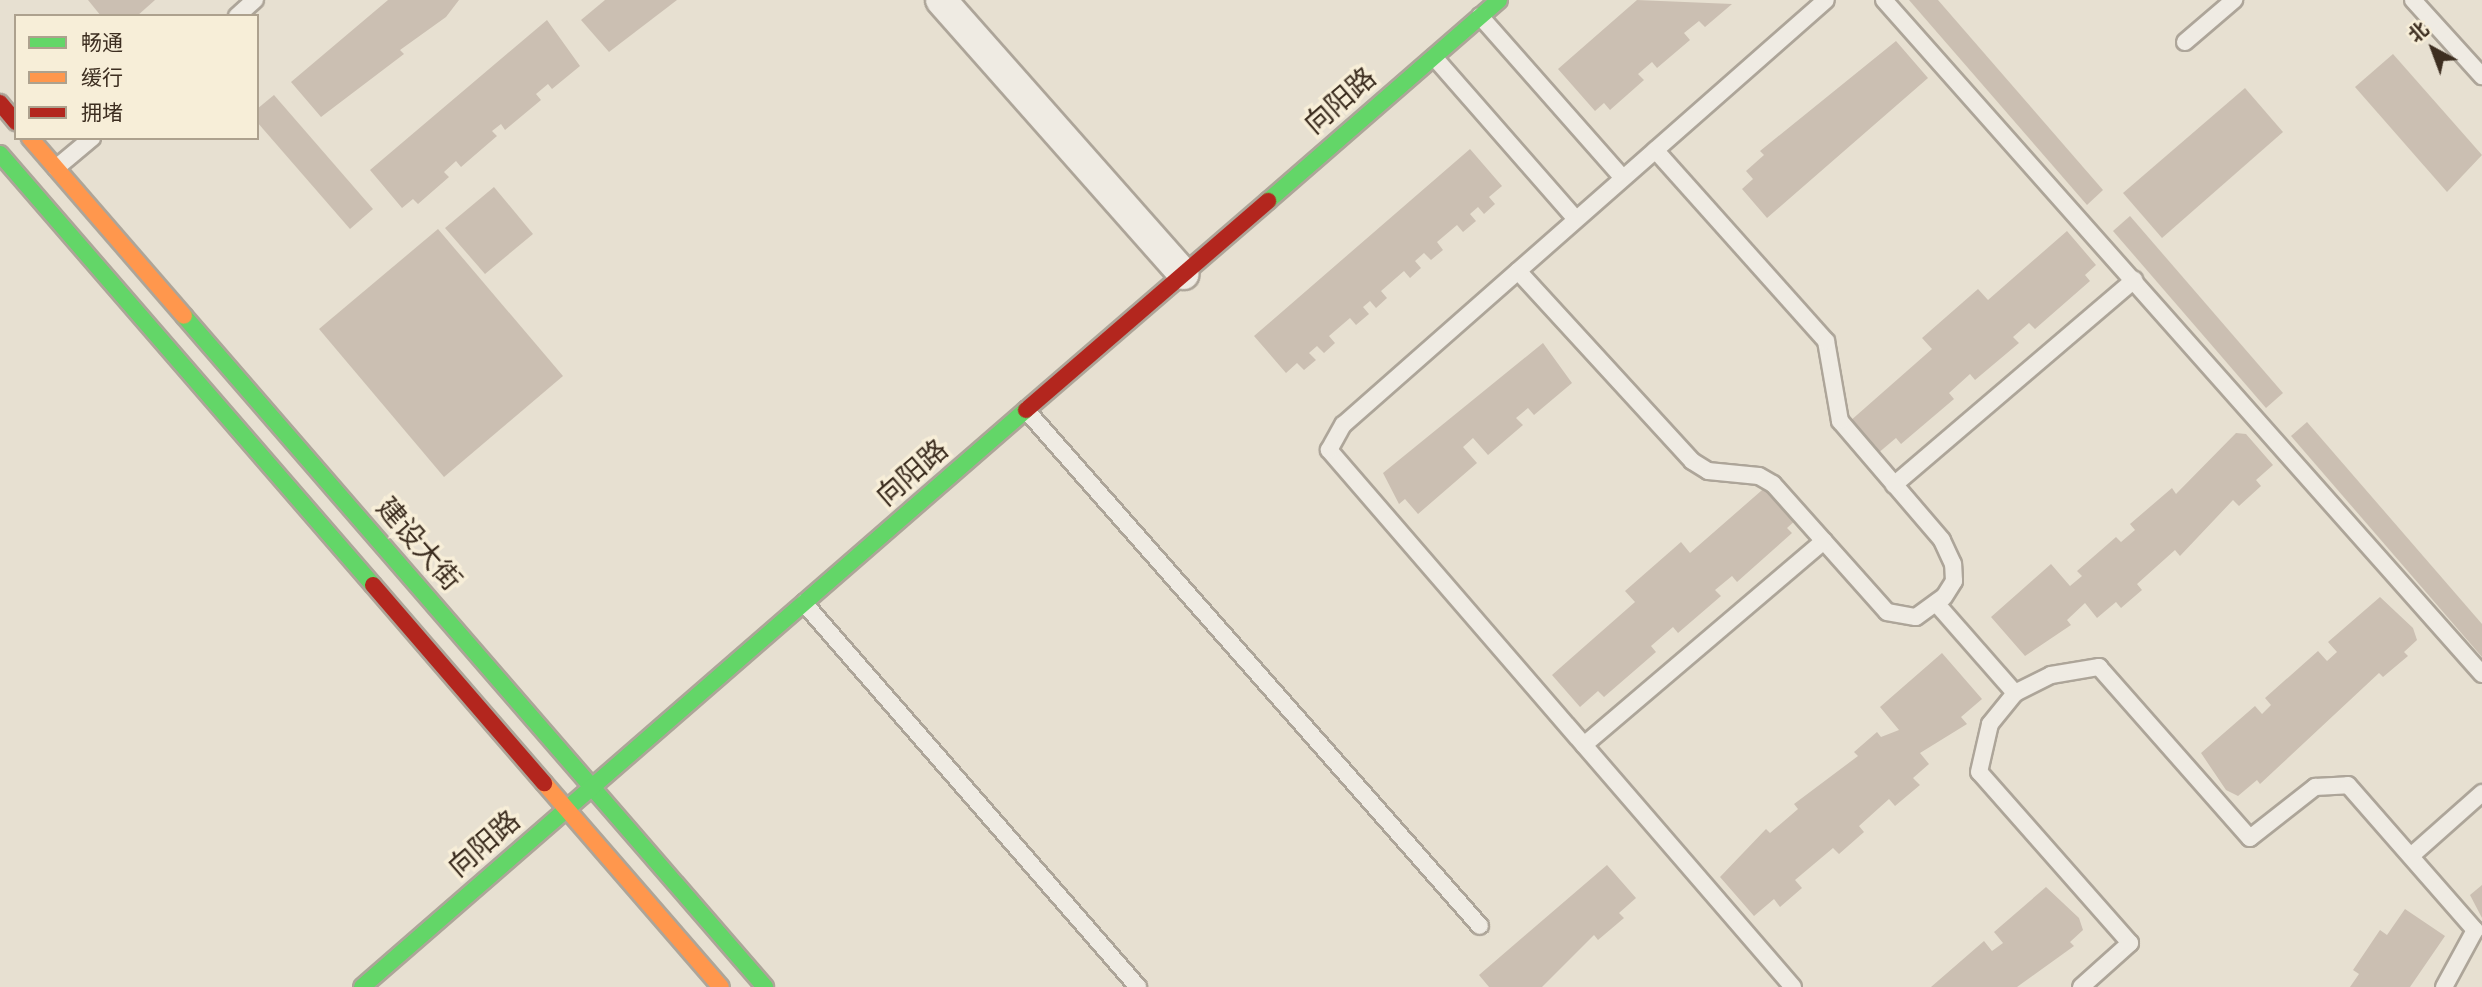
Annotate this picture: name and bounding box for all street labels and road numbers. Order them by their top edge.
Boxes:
street label: 向阳路 [1298,62,1384,142]
street label: 向阳路 [870,434,956,514]
street label: 建设大街 [369,492,467,598]
street label: 向阳路 [442,805,528,885]

